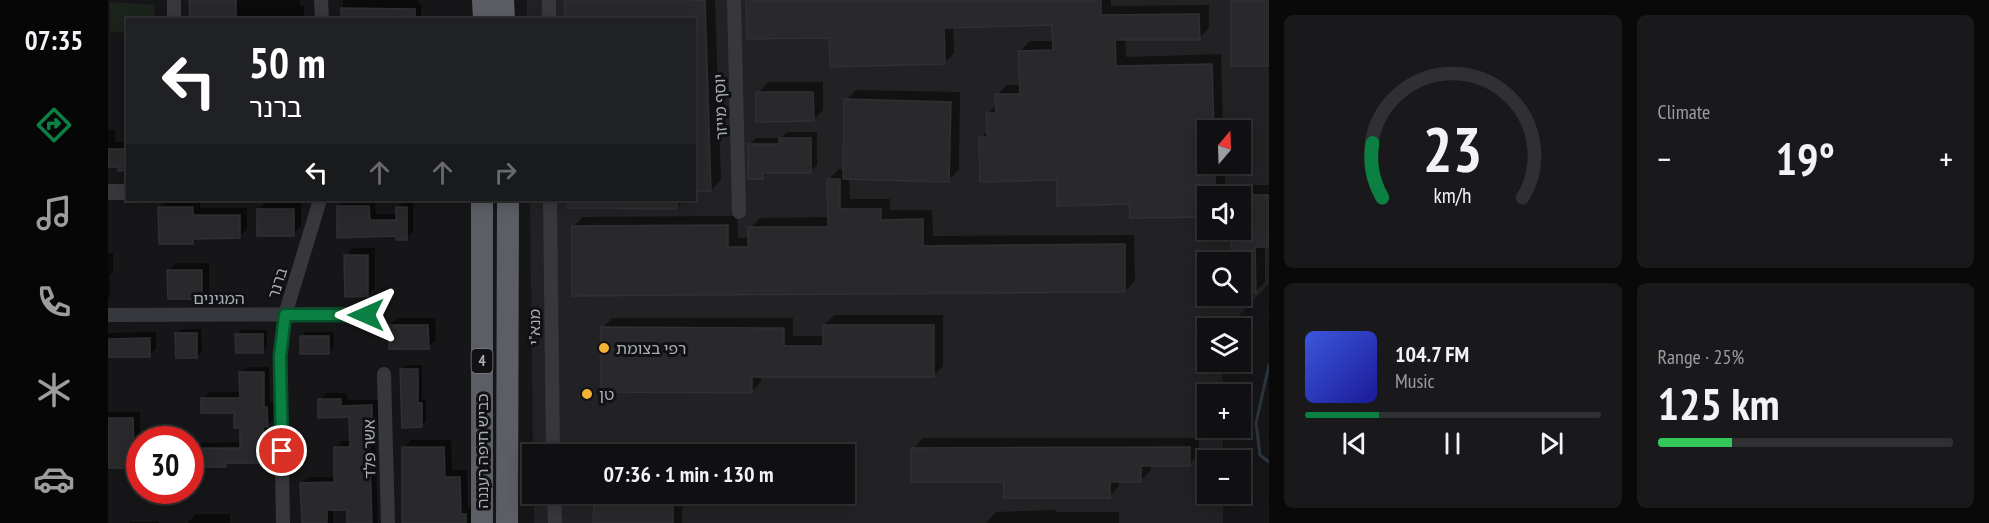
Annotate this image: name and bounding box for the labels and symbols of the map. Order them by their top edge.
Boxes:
street label: יוסף מייזר [709,74,731,140]
north arrow [1197,120,1251,174]
street label: ברנר [263,265,291,301]
position arrow [334,283,398,347]
street label: המגינים [193,288,245,308]
street label: מנא"י [524,309,544,345]
place label: רפי בצומת [616,338,686,358]
marker: רפי בצומת [597,341,611,355]
road number: 4 [472,349,493,373]
place label: טן [599,384,614,404]
marker: טן [580,387,594,401]
street label: כביש חיפה רעננה [472,393,492,509]
street label: אשר פלד [358,419,380,479]
pin [256,425,307,476]
speed limit sign: 30 [126,426,204,504]

